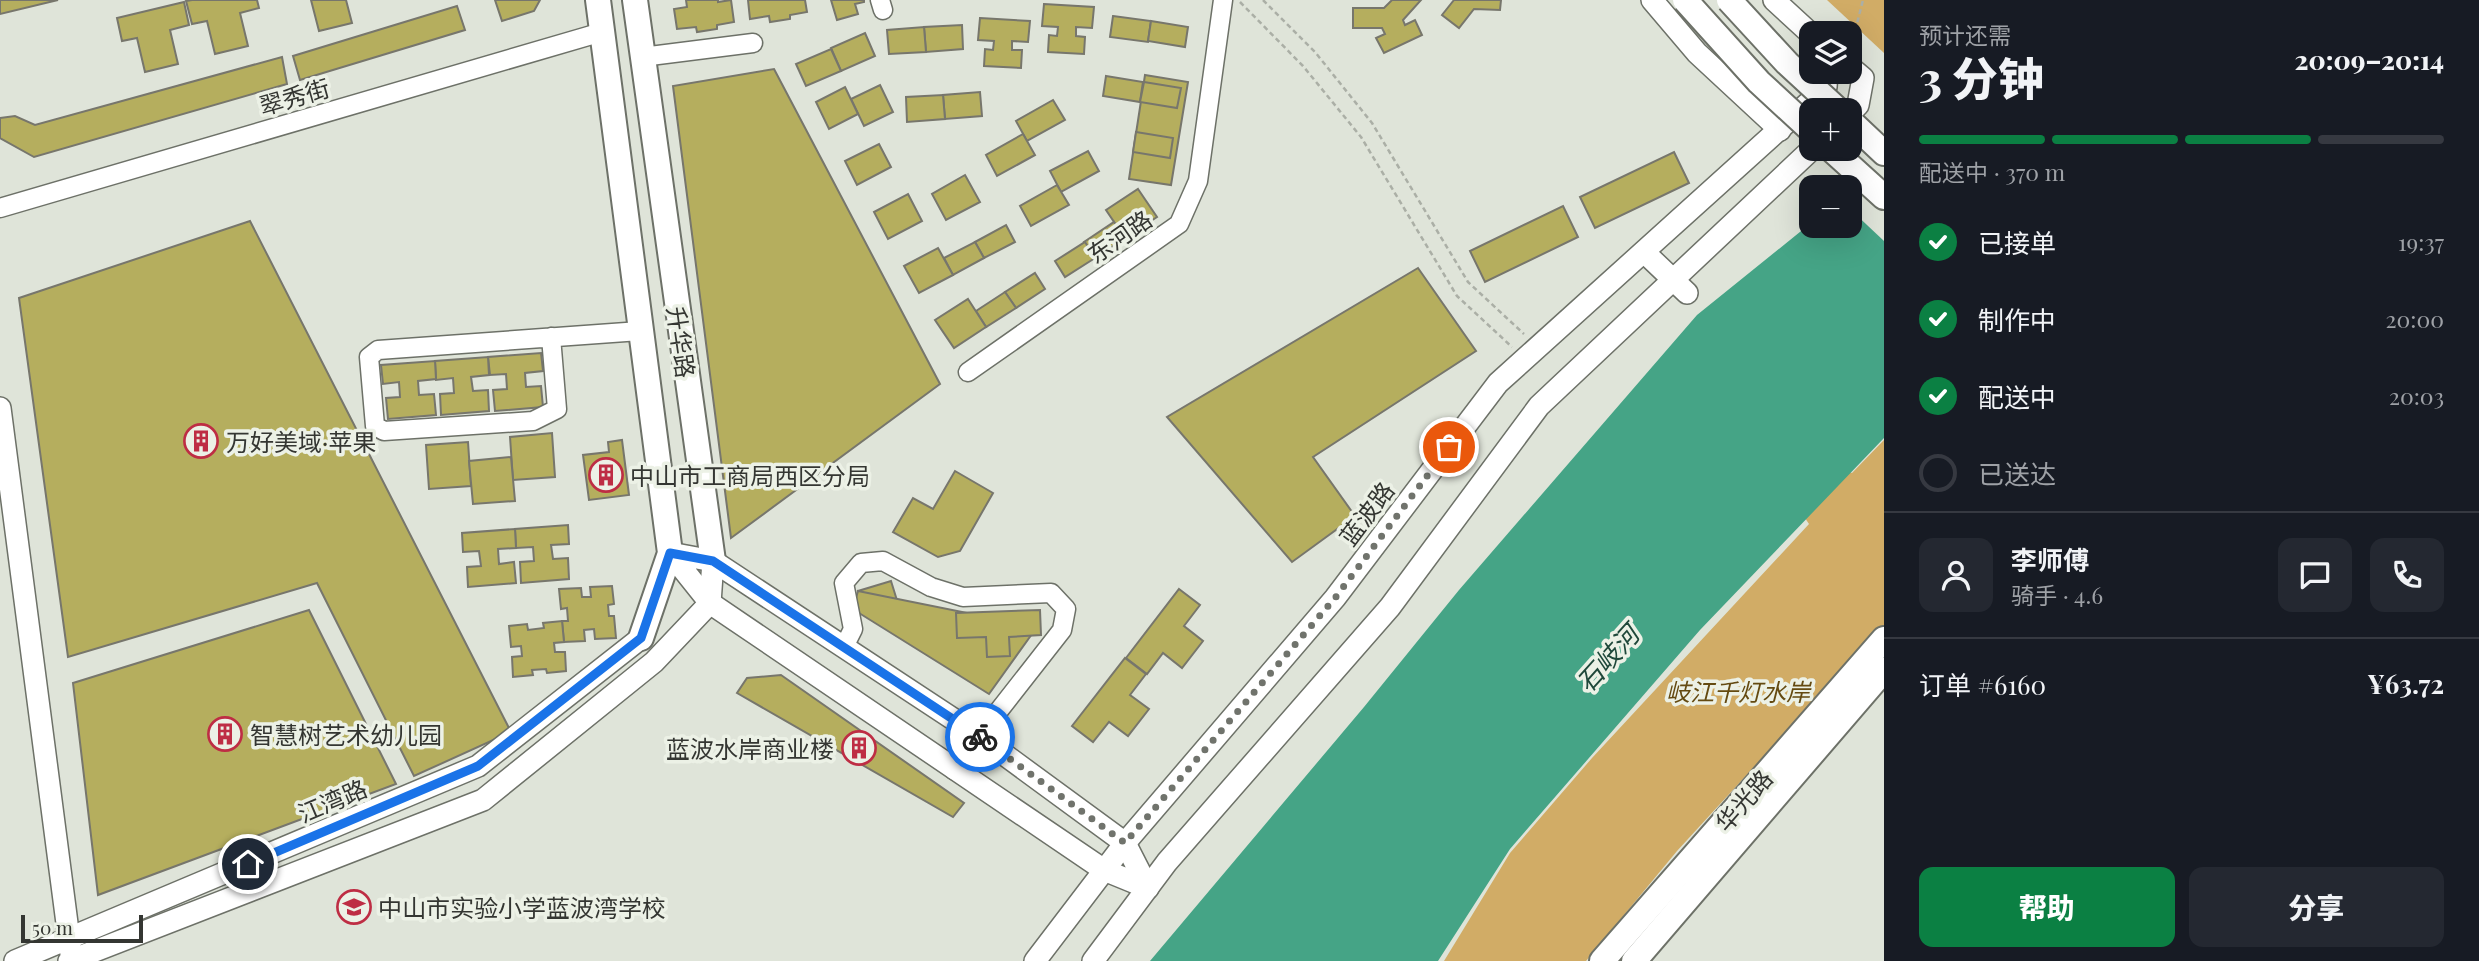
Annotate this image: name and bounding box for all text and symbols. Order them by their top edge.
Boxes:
text: 预计还需 [1919,19,2011,50]
map controls [1799,21,1862,238]
button: layers [1799,21,1862,84]
text: 20:09–20:14 [2295,42,2444,77]
text: 3 分钟 [1919,46,2044,108]
street label: 翠秀街 [255,71,333,121]
button: + [1799,98,1862,161]
text: 配送中 · 370 m [1919,156,2065,187]
button: − [1799,175,1862,238]
street label: 东河路 [1080,202,1158,270]
icon: check [1919,223,1957,261]
text: 已接单 [1978,225,2056,260]
text: 19:37 [2398,226,2444,257]
icon: check [1919,300,1957,338]
text: 制作中 [1978,302,2056,337]
text: 20:00 [2385,303,2444,334]
street label: 升华路 [661,304,703,380]
icon: check [1919,377,1957,415]
text: 配送中 [1978,379,2056,414]
text: 20:03 [2389,380,2444,411]
pin [1419,417,1479,477]
building icon: 万好美域·苹果 [182,422,220,460]
place label: 万好美域·苹果 [226,425,376,457]
icon: bag [1430,428,1468,466]
building icon: 中山市工商局西区分局 [587,456,625,494]
text: 已送达 [1978,456,2056,491]
place label: 中山市工商局西区分局 [630,459,870,491]
street label: 蓝波路 [1332,475,1400,551]
button: person [1919,538,1993,612]
button: chat [2278,538,2352,612]
button: phone [2370,538,2444,612]
text: 李师傅 [2011,542,2089,577]
text: 骑手 · 4.6 [2011,579,2103,610]
water label: 石岐河 [1568,614,1649,699]
text: ¥63.72 [2367,666,2444,701]
text: 订单 #6160 [1919,667,2046,702]
park label: 岐江千灯水岸 [1666,675,1812,707]
courier [945,702,1015,772]
building icon: 智慧树艺术幼儿园 [206,715,244,753]
place label: 智慧树艺术幼儿园 [250,718,442,750]
icon: bike [961,718,999,756]
building icon: 蓝波水岸商业楼 [840,729,878,767]
place label: 蓝波水岸商业楼 [666,732,834,764]
street label: 华光路 [1707,762,1779,838]
street label: 江湾路 [293,771,371,829]
pin [218,834,278,894]
icon: home [229,845,267,883]
button: 帮助 [1919,867,2175,947]
button: 分享 [2189,867,2444,947]
school or university icon: 中山市实验小学蓝波湾学校 [335,888,373,926]
place label: 中山市实验小学蓝波湾学校 [378,891,666,923]
scale bar [21,912,144,944]
text: 50 m [32,914,73,940]

